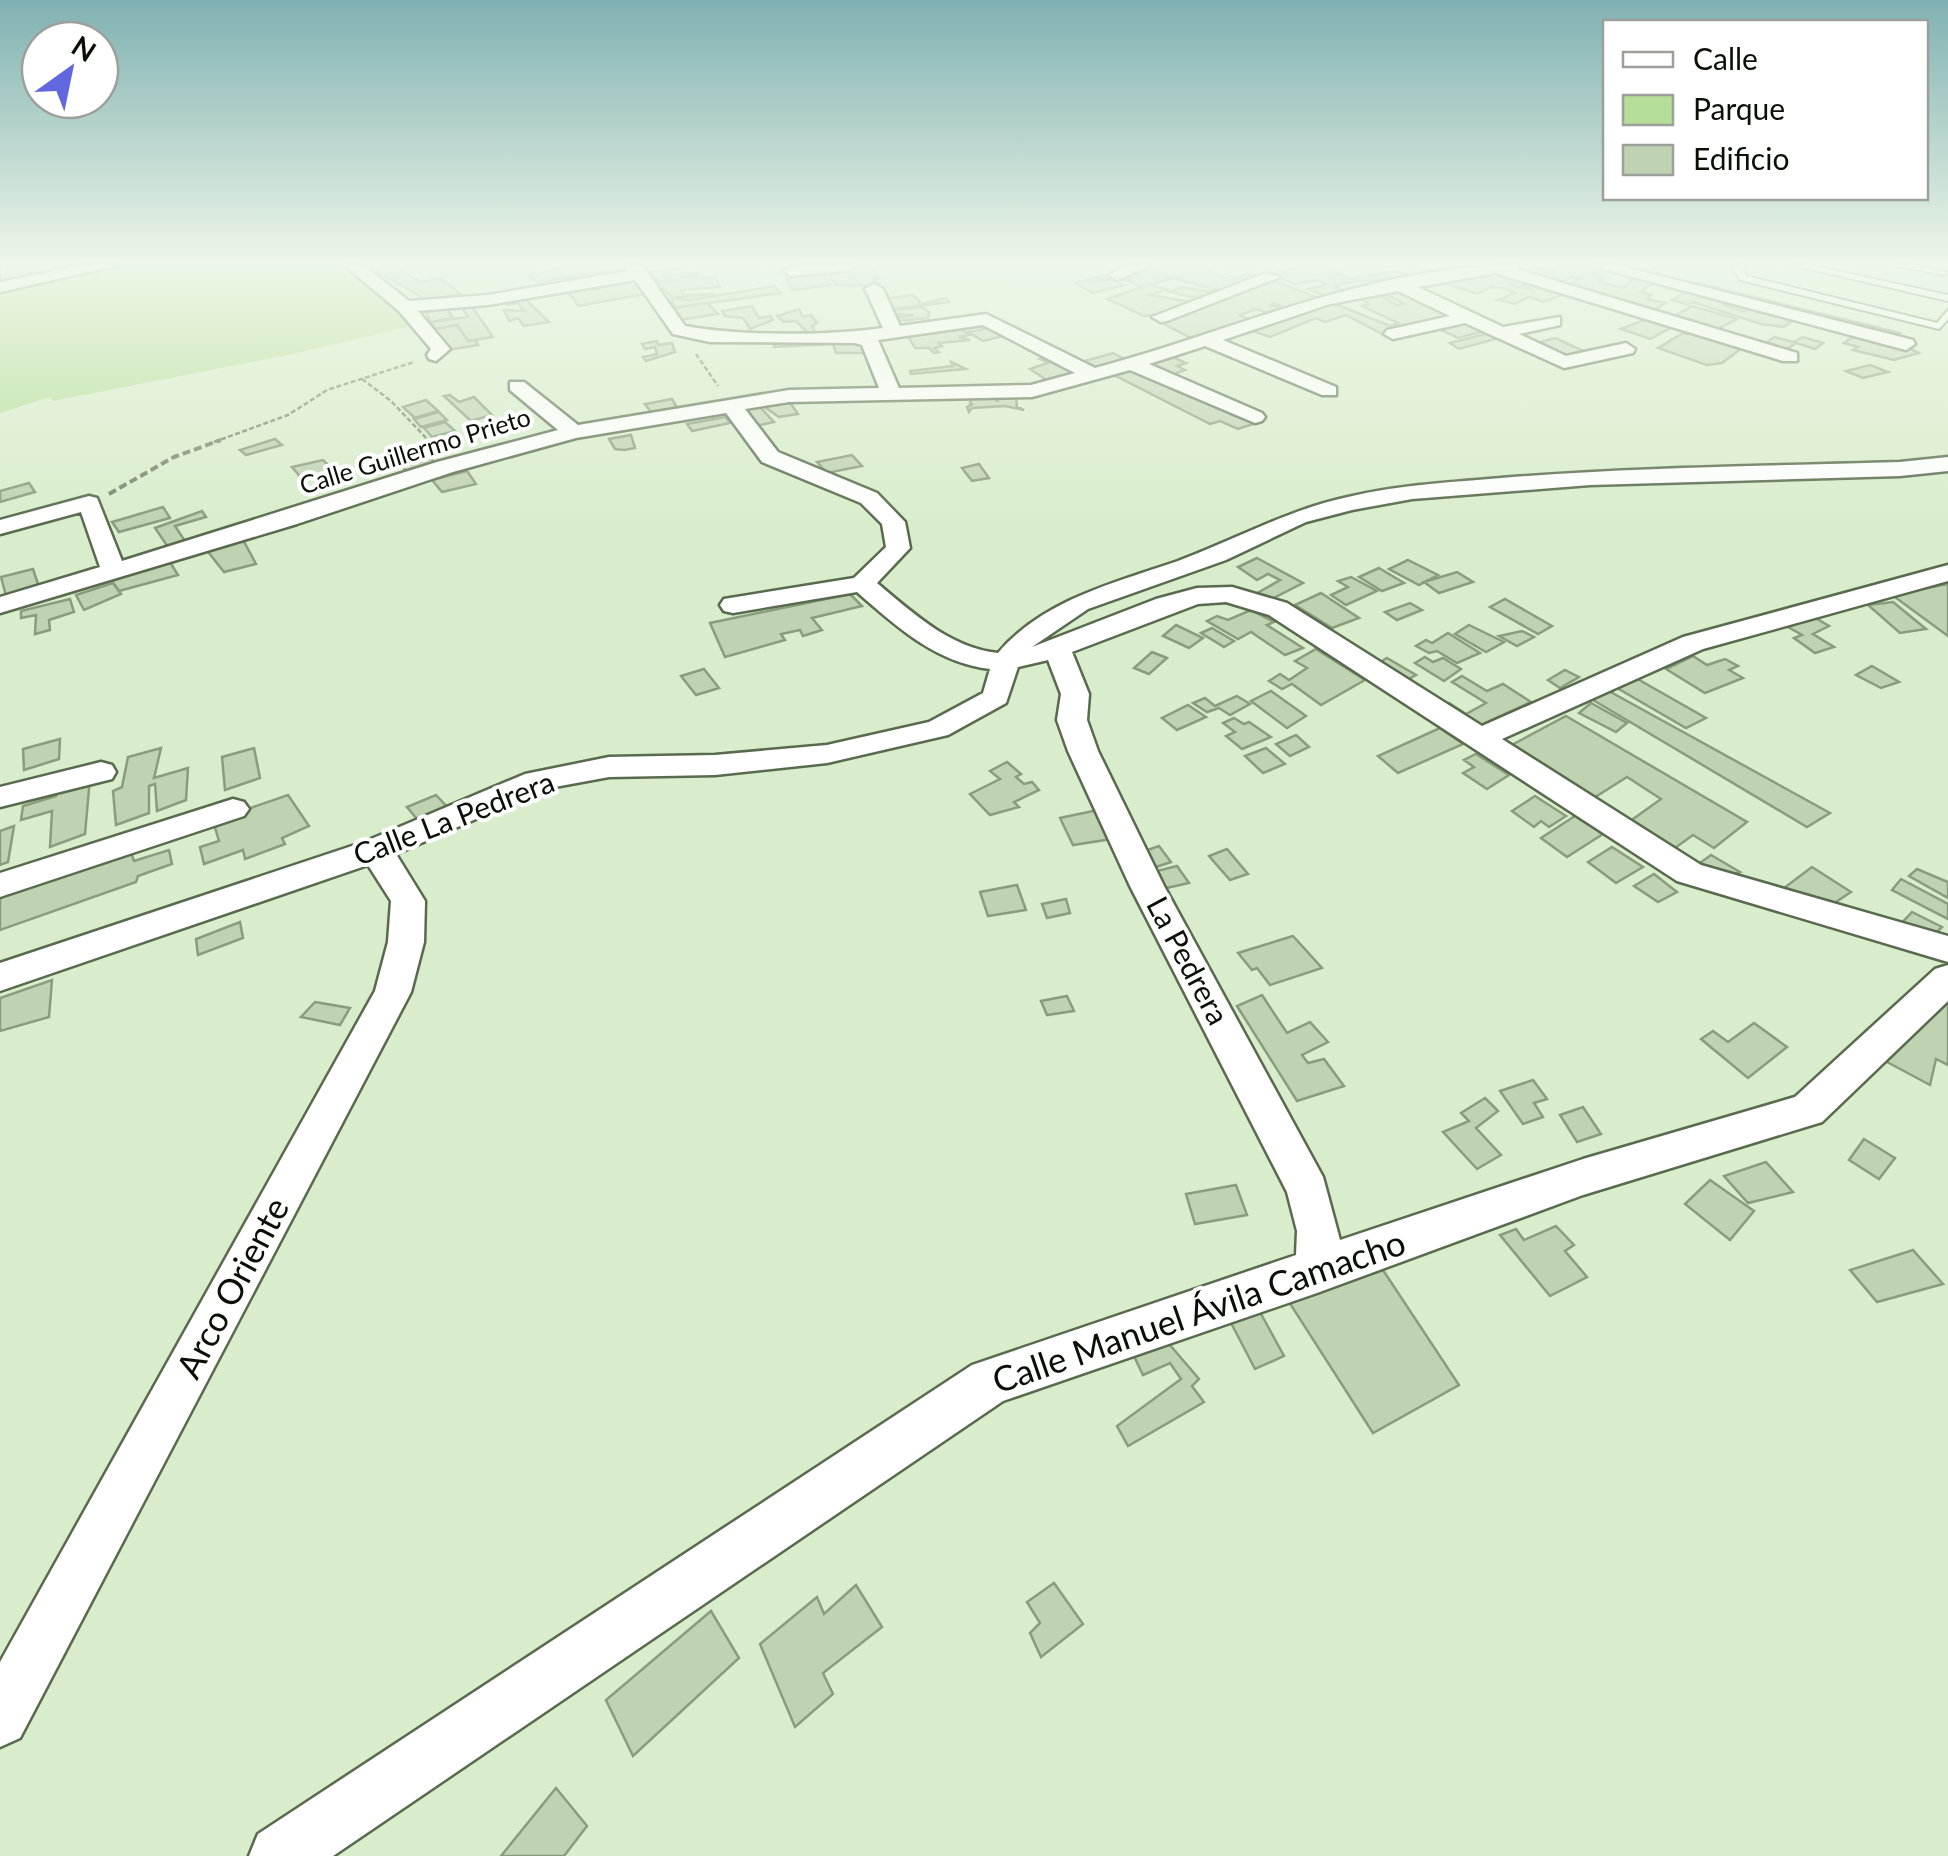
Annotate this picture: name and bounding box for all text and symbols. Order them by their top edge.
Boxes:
north arrow [20,20,120,120]
legend [1603,20,1928,200]
text: N [66,28,102,68]
text: Calle [1693,40,1758,76]
text: Parque [1693,90,1785,126]
text: Edificio [1693,140,1789,176]
street label: Calle Guillermo Prieto [296,401,534,499]
street label: Calle La Pedrera [348,762,559,872]
street label: La Pedrera [1140,890,1237,1030]
street label: Arco Oriente [166,1190,296,1384]
street label: Calle Manuel Ávila Camacho [986,1220,1410,1401]

